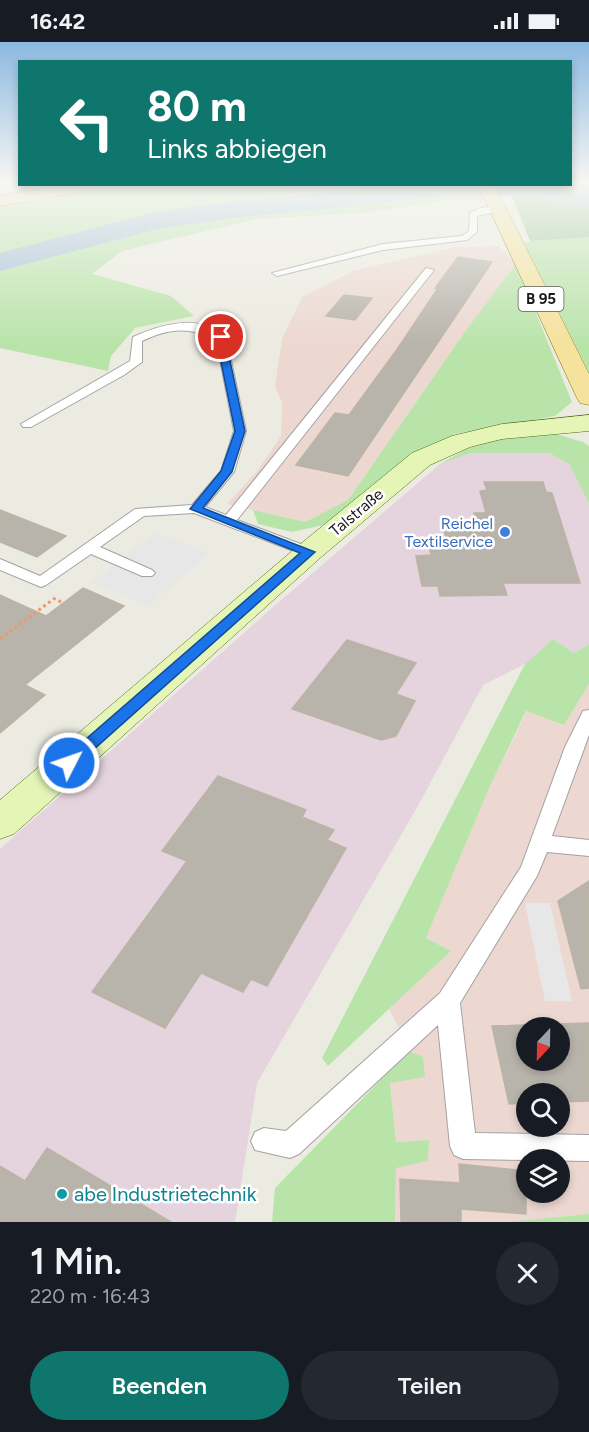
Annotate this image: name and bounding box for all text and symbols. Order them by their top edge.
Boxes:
text: 16:42 [30,8,85,35]
text: 80 m [147,81,247,132]
icon: left [48,84,126,162]
text: Links abbiegen [147,132,327,165]
road number: B 95 [518,287,564,311]
pin [195,311,246,362]
icon: arrive [204,320,237,353]
street label: Talstraße [326,484,387,540]
place label: Reichel Textilservice [405,514,493,551]
marker: Reichel Textilservice [498,525,512,539]
position arrow [37,731,101,795]
north arrow [516,1017,570,1071]
map controls [516,1017,570,1203]
button: search [516,1083,570,1137]
button: layers [516,1149,570,1203]
place label: abe Industrietechnik [74,1182,257,1206]
marker: abe Industrietechnik [55,1187,69,1201]
text: 1 Min. [30,1240,122,1283]
button: close [496,1242,559,1305]
text: 220 m · 16:43 [30,1284,150,1308]
button: Beenden [30,1351,289,1420]
button: Teilen [301,1351,559,1420]

